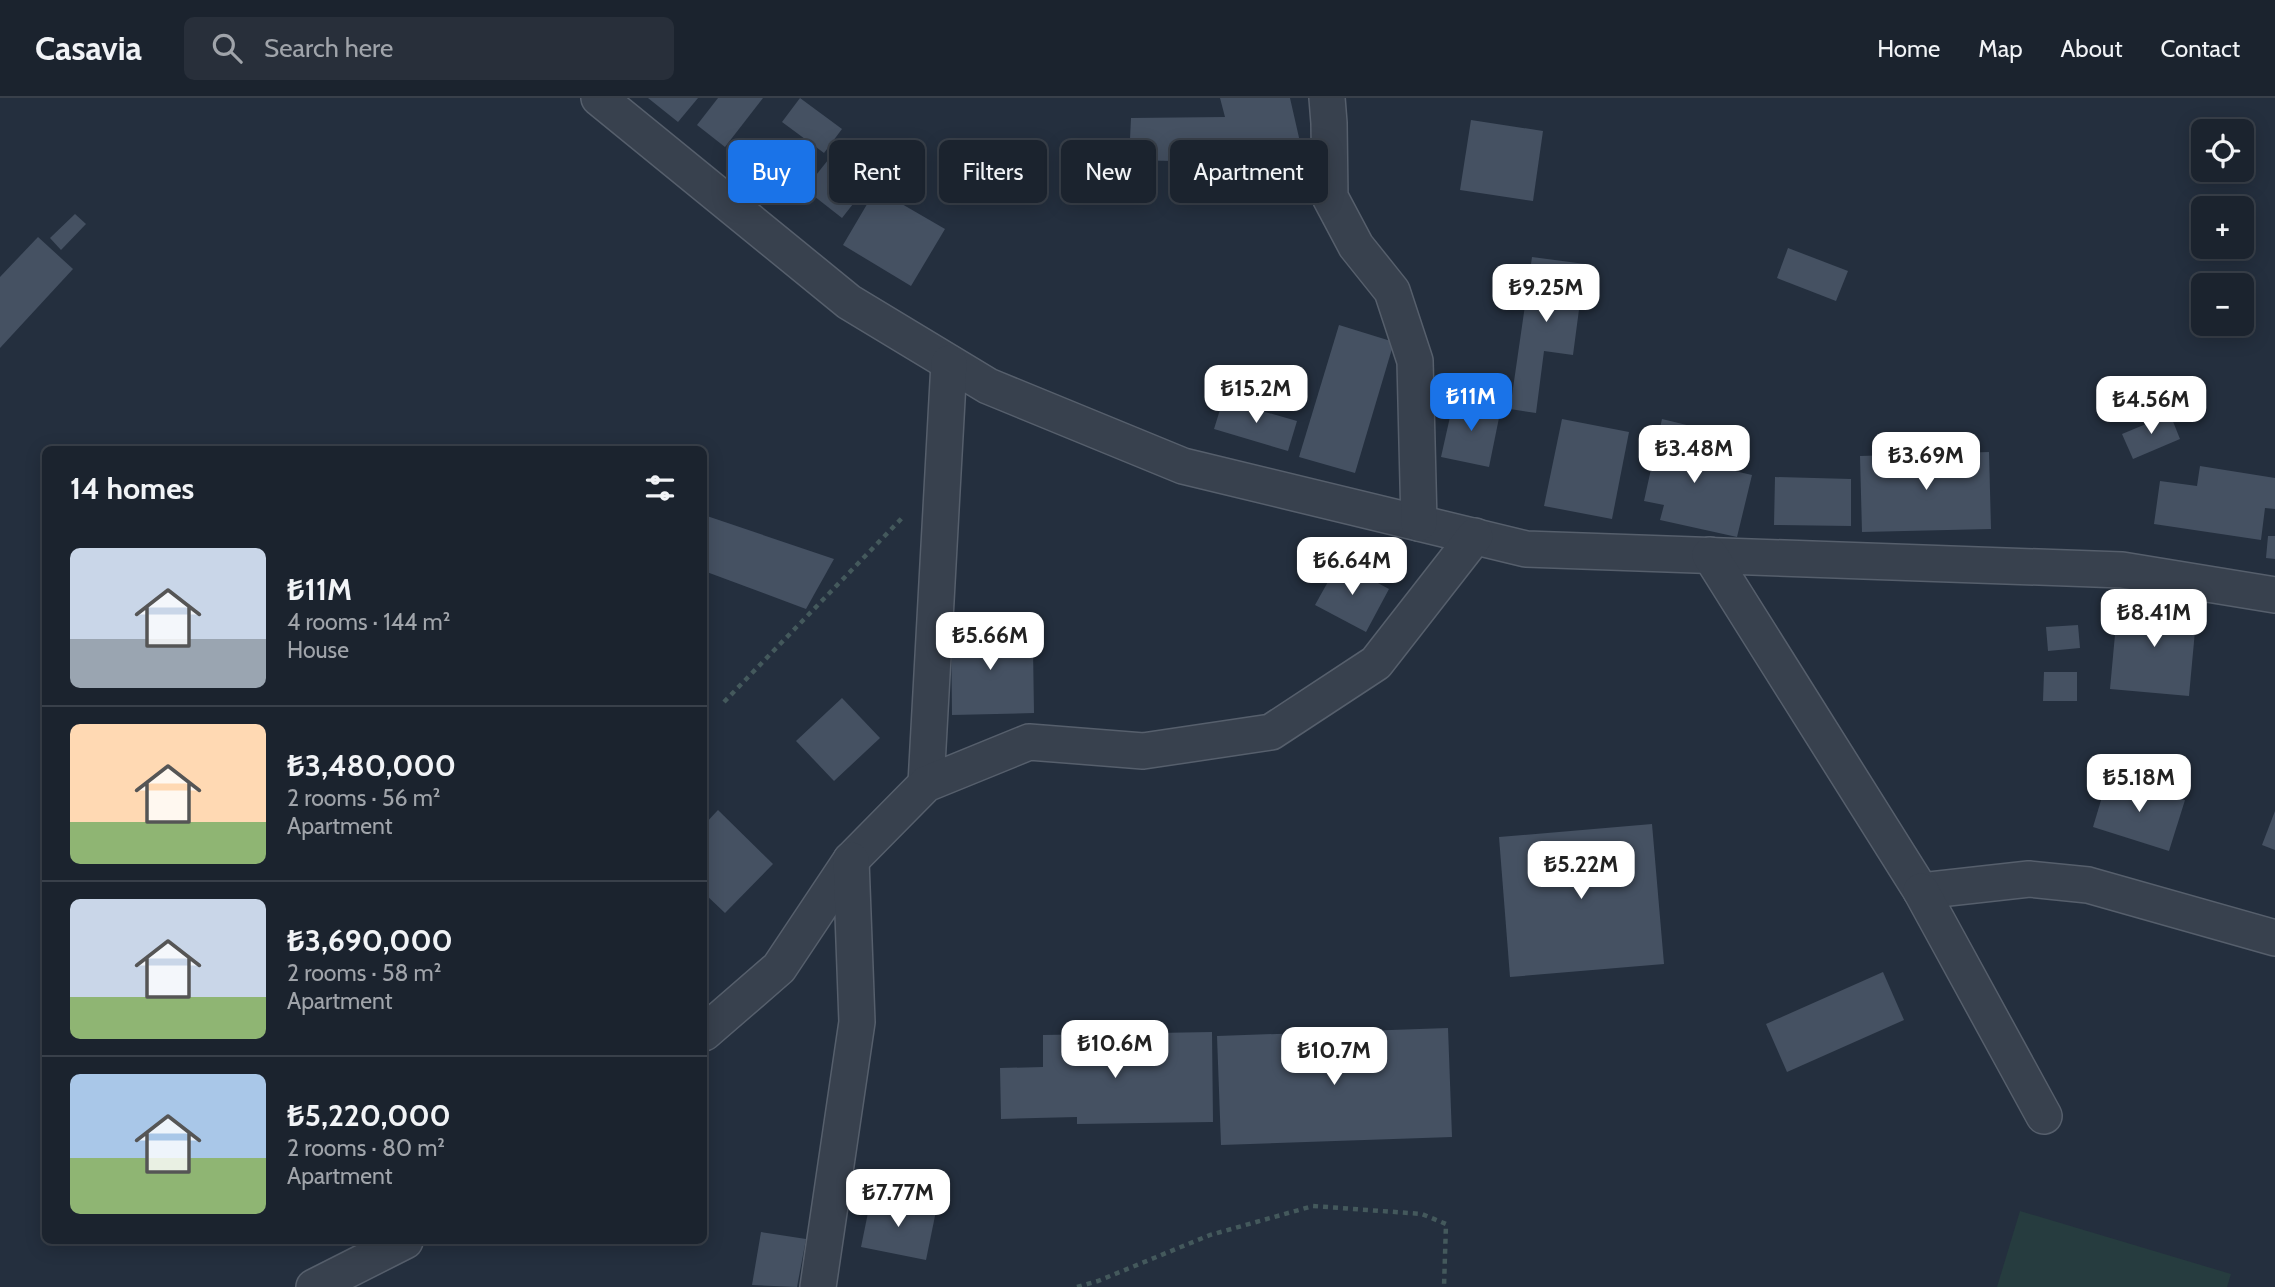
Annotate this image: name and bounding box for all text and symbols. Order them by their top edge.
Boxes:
search box [184,17,674,80]
text: Casavia [35,28,142,68]
icon: search [208,29,246,67]
text: Search here [264,32,393,64]
text: Home [1877,34,1940,63]
text: Map [1978,34,2023,63]
text: About [2061,34,2123,63]
text: Contact [2161,34,2240,63]
map controls [2191,119,2254,336]
button: locate [2191,119,2254,182]
chip: Buy [728,140,815,203]
chip: Rent [829,140,925,203]
chip: Filters [939,140,1047,203]
chip: New [1061,140,1156,203]
chip: Apartment [1170,140,1328,203]
button: + [2191,196,2254,259]
pin: ₺9.25M [1489,264,1603,324]
text: ₺9.25M [1508,273,1584,301]
button: − [2191,273,2254,336]
pin: ₺15.2M [1199,366,1313,425]
text: ₺15.2M [1221,374,1291,402]
pin: ₺11M [1430,374,1512,433]
pin: ₺4.56M [2094,376,2208,436]
text: ₺11M [1446,382,1496,410]
text: ₺4.56M [2112,385,2190,413]
pin: ₺3.48M [1637,426,1751,485]
pin: ₺3.69M [1869,432,1983,492]
text: ₺3.48M [1655,434,1733,462]
text: ₺3.69M [1888,441,1964,469]
icon: filters [641,469,679,507]
text: 14 homes [70,470,194,507]
pin: ₺6.64M [1295,538,1409,597]
text: ₺6.64M [1313,546,1391,574]
text: ₺11M [287,571,352,608]
icon: home [126,576,210,660]
pin: ₺8.41M [2097,589,2211,649]
text: ₺8.41M [2117,598,2191,626]
text: 4 rooms · 144 m² [287,608,450,636]
pin: ₺5.66M [933,612,1047,672]
text: ₺5.66M [952,621,1028,649]
text: House [287,636,349,664]
text: ₺3,480,000 [287,747,456,784]
icon: home [126,752,210,836]
pin: ₺5.18M [2082,754,2196,814]
text: ₺5.18M [2103,763,2175,791]
text: 2 rooms · 56 m² [287,784,441,812]
text: Apartment [287,812,392,840]
pin: ₺5.22M [1524,842,1638,901]
text: ₺5.22M [1544,850,1618,878]
text: ₺3,690,000 [287,922,453,959]
icon: home [126,927,210,1011]
text: 2 rooms · 58 m² [287,959,441,987]
text: Apartment [287,987,392,1015]
pin: ₺10.6M [1058,1020,1172,1080]
pin: ₺10.7M [1277,1028,1391,1087]
text: ₺10.6M [1077,1029,1153,1057]
text: ₺10.7M [1297,1036,1371,1064]
text: ₺5,220,000 [287,1097,451,1134]
icon: home [126,1102,210,1186]
text: 2 rooms · 80 m² [287,1134,445,1162]
text: Apartment [287,1162,392,1190]
pin: ₺7.77M [841,1170,955,1229]
text: ₺7.77M [862,1178,934,1206]

